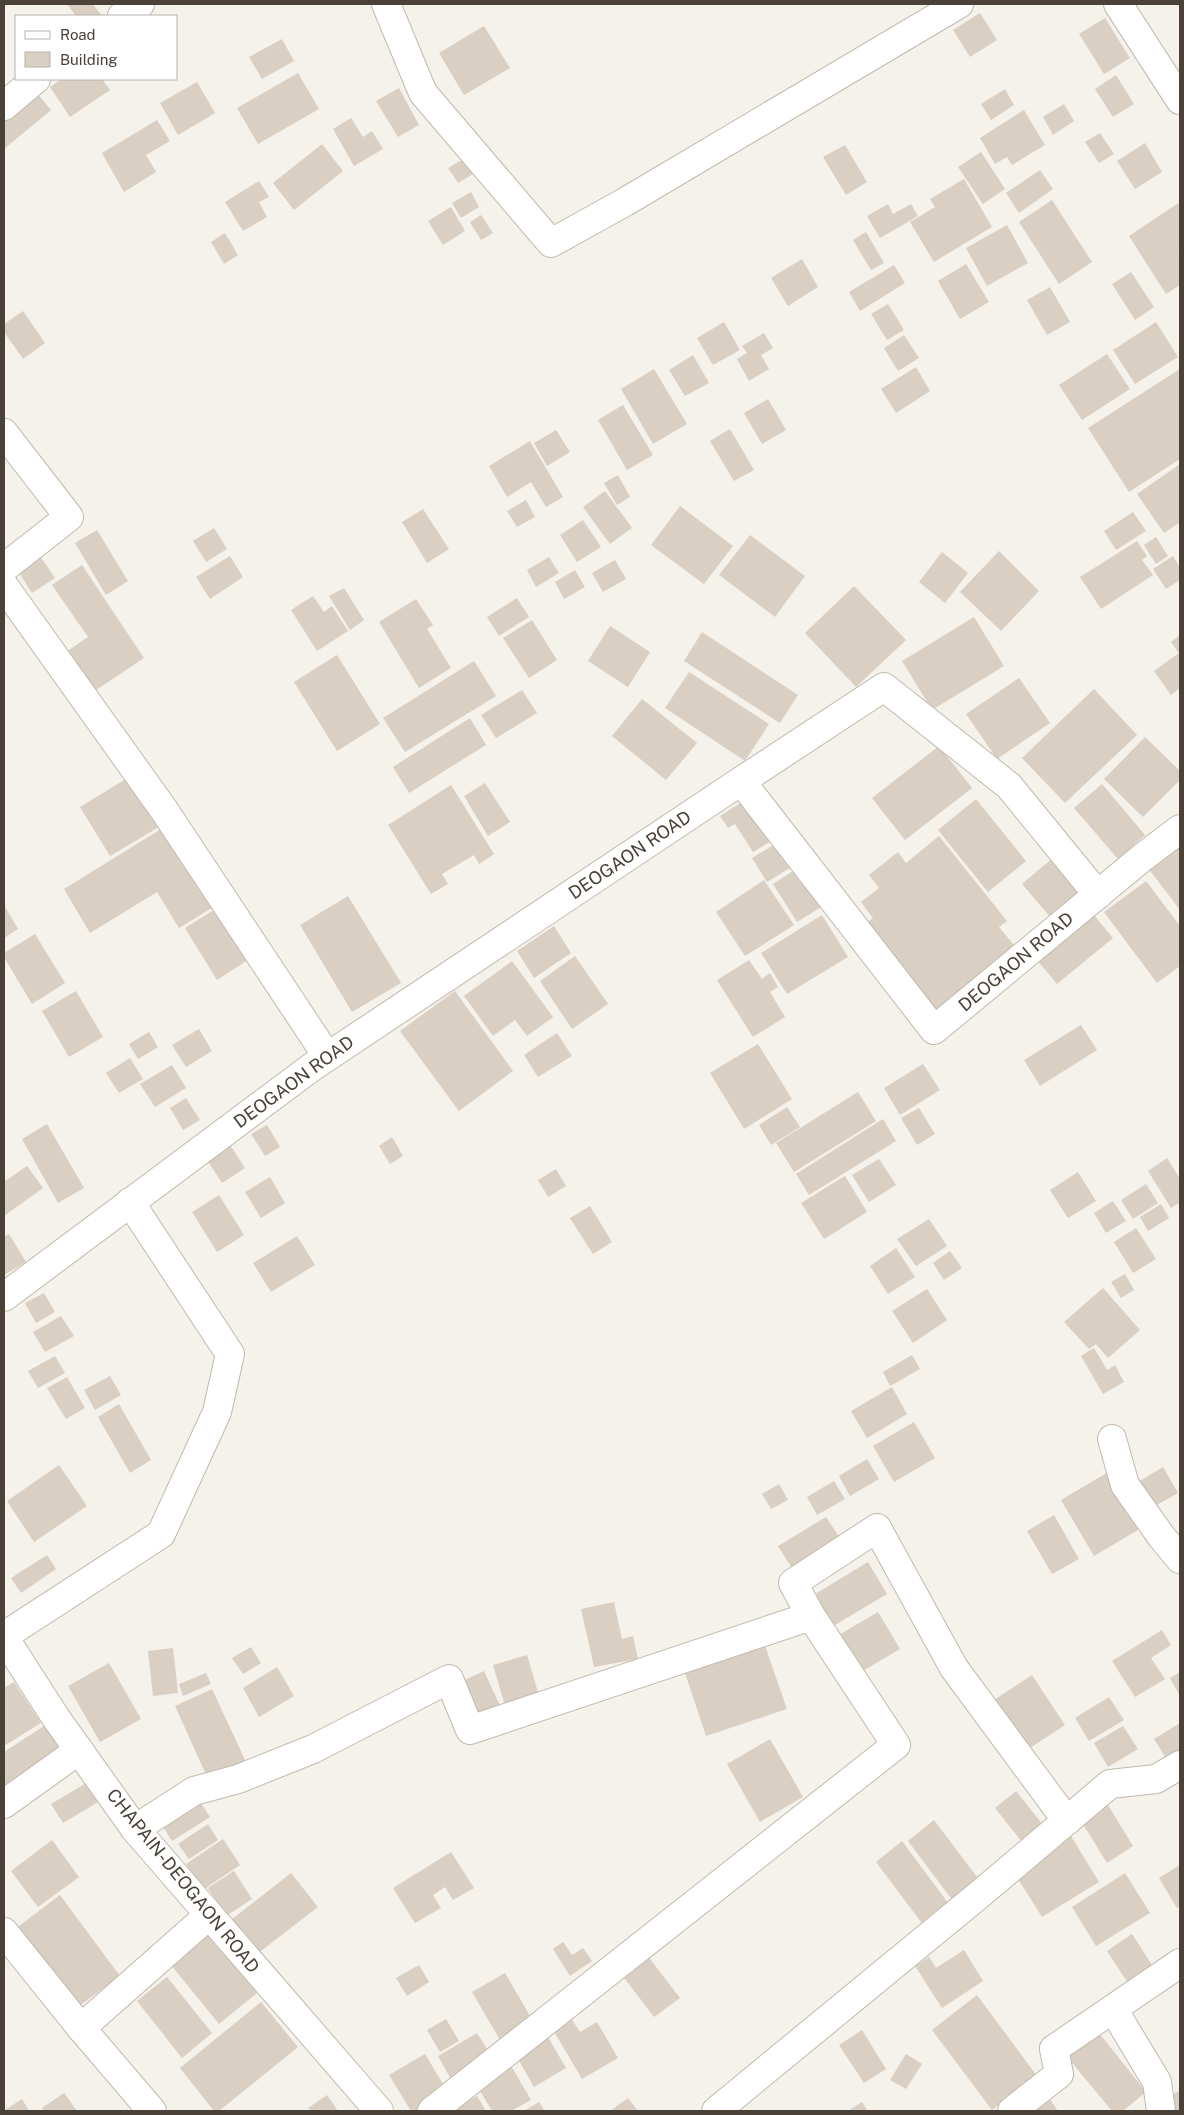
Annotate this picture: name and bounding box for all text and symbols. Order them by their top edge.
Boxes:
legend [15,15,178,80]
text: Road [60,26,96,43]
text: Building [60,51,118,68]
street label: DEOGAON ROAD [564,806,695,903]
street label: DEOGAON ROAD [954,908,1077,1016]
street label: DEOGAON ROAD [230,1031,358,1132]
street label: CHAPAIN-DEOGAON ROAD [103,1784,264,1977]

